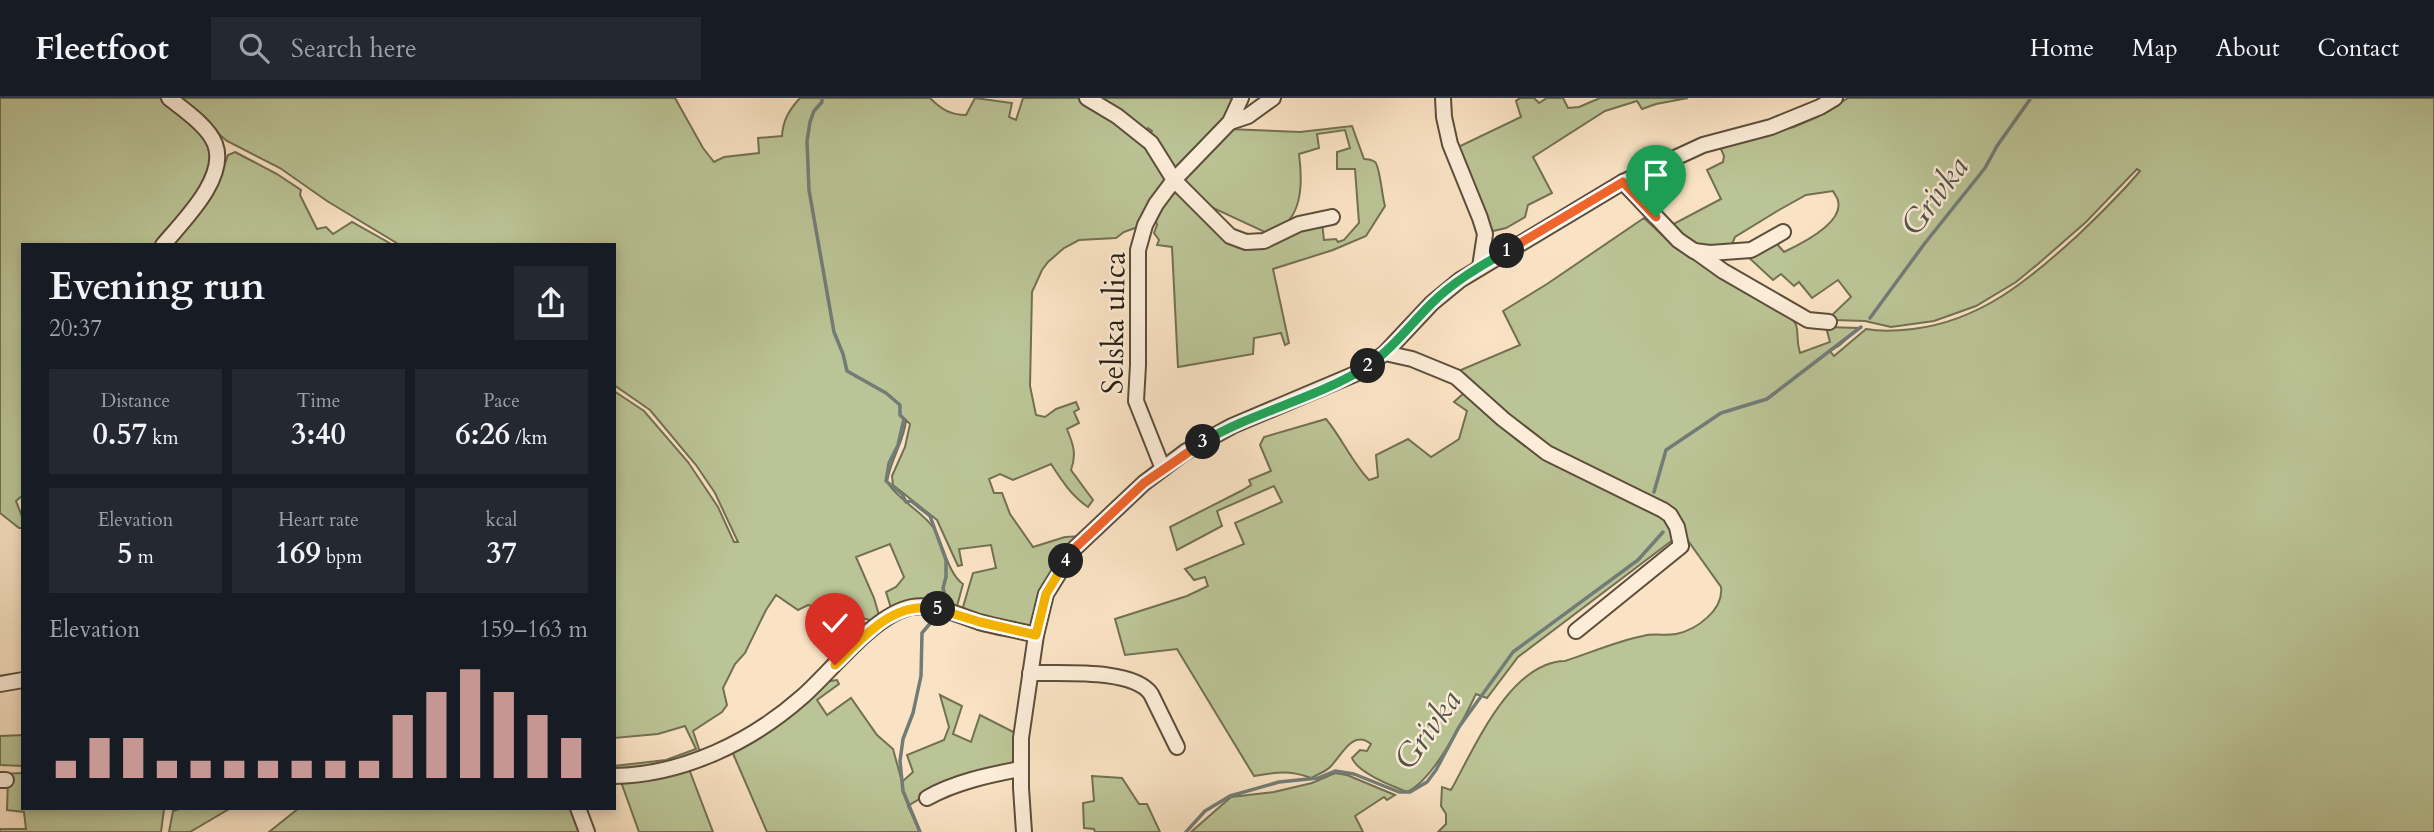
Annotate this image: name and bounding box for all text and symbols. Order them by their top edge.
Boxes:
search box [211,17,701,80]
text: Fleetfoot [35,26,169,71]
icon: search [235,29,273,67]
text: Search here [291,31,417,66]
text: Home [2030,32,2094,65]
text: Map [2132,32,2178,65]
text: About [2216,32,2280,65]
text: Contact [2318,32,2399,65]
pin [1626,145,1686,217]
water label: Grivka [1891,147,1979,245]
icon: arrive [1637,156,1675,194]
pin: 1 [1490,234,1524,268]
text: 1 [1502,237,1511,263]
street label: Selska ulica [1092,251,1136,395]
text: Evening run [49,261,265,313]
button: share [514,266,588,340]
text: 20:37 [49,313,102,344]
pin: 2 [1350,348,1386,384]
text: 2 [1363,352,1372,378]
text: Distance [101,388,170,414]
text: Time [297,388,340,414]
text: Pace [483,388,520,414]
text: 0.57 [92,414,147,455]
text: 3:40 [291,414,346,455]
text: 6:26 [455,414,510,455]
pin: 3 [1186,424,1220,460]
text: km [147,425,179,451]
text: /km [510,425,548,451]
text: 3 [1198,428,1207,454]
text: Elevation [98,507,173,533]
text: Heart rate [278,507,359,533]
text: kcal [486,507,517,533]
text: 5 [117,533,133,574]
text: 169 [275,533,321,574]
text: 37 [486,533,517,574]
text: m [133,544,154,570]
text: bpm [321,544,362,570]
pin: 4 [1048,544,1084,578]
text: 4 [1061,547,1070,573]
pin: 5 [920,592,956,626]
pin [805,593,865,665]
text: 5 [933,595,942,621]
icon: check [816,604,854,642]
text: Elevation [49,614,140,645]
text: 159–163 m [479,614,588,645]
water label: Grivka [1384,681,1472,779]

